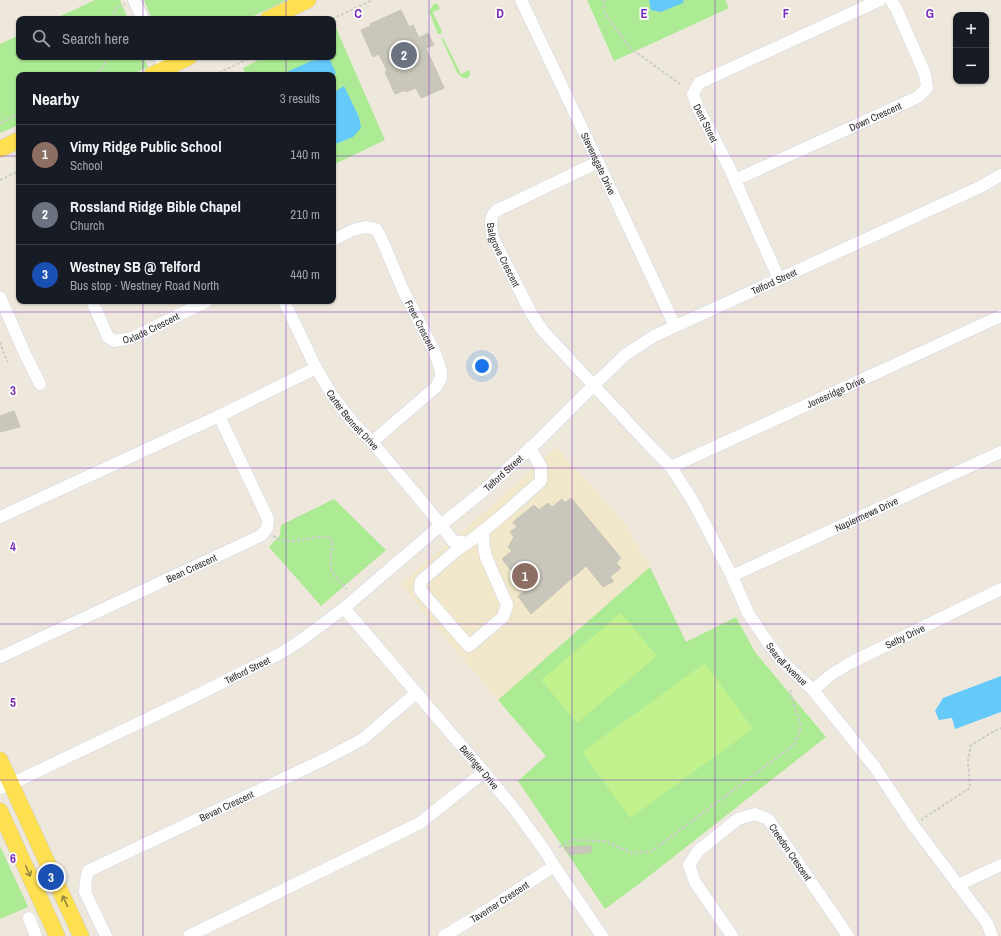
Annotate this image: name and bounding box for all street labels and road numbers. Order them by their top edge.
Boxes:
street label: Down Crescent [847,99,904,134]
street label: Dent Street [690,102,721,145]
street label: Stevensgate Drive [578,130,619,197]
street label: Ballgrove Crescent [484,222,523,290]
street label: Telford Street [749,265,800,298]
street label: Freer Crescent [402,298,439,353]
street label: Oxlade Crescent [122,309,182,346]
street label: Jonesridge Drive [805,373,867,411]
street label: Carter Bennett Drive [323,387,382,453]
street label: Telford Street [481,452,526,494]
street label: Napiermews Drive [833,494,901,535]
street label: Bean Crescent [164,551,219,586]
street label: Selby Drive [883,621,927,652]
street label: Searell Avenue [763,640,811,689]
street label: Telford Street [223,653,273,687]
street label: Bellinger Drive [457,742,502,793]
street label: Bevan Crescent [197,787,256,824]
street label: Creedon Crescent [766,821,815,884]
street label: Taverner Crescent [468,878,532,926]

